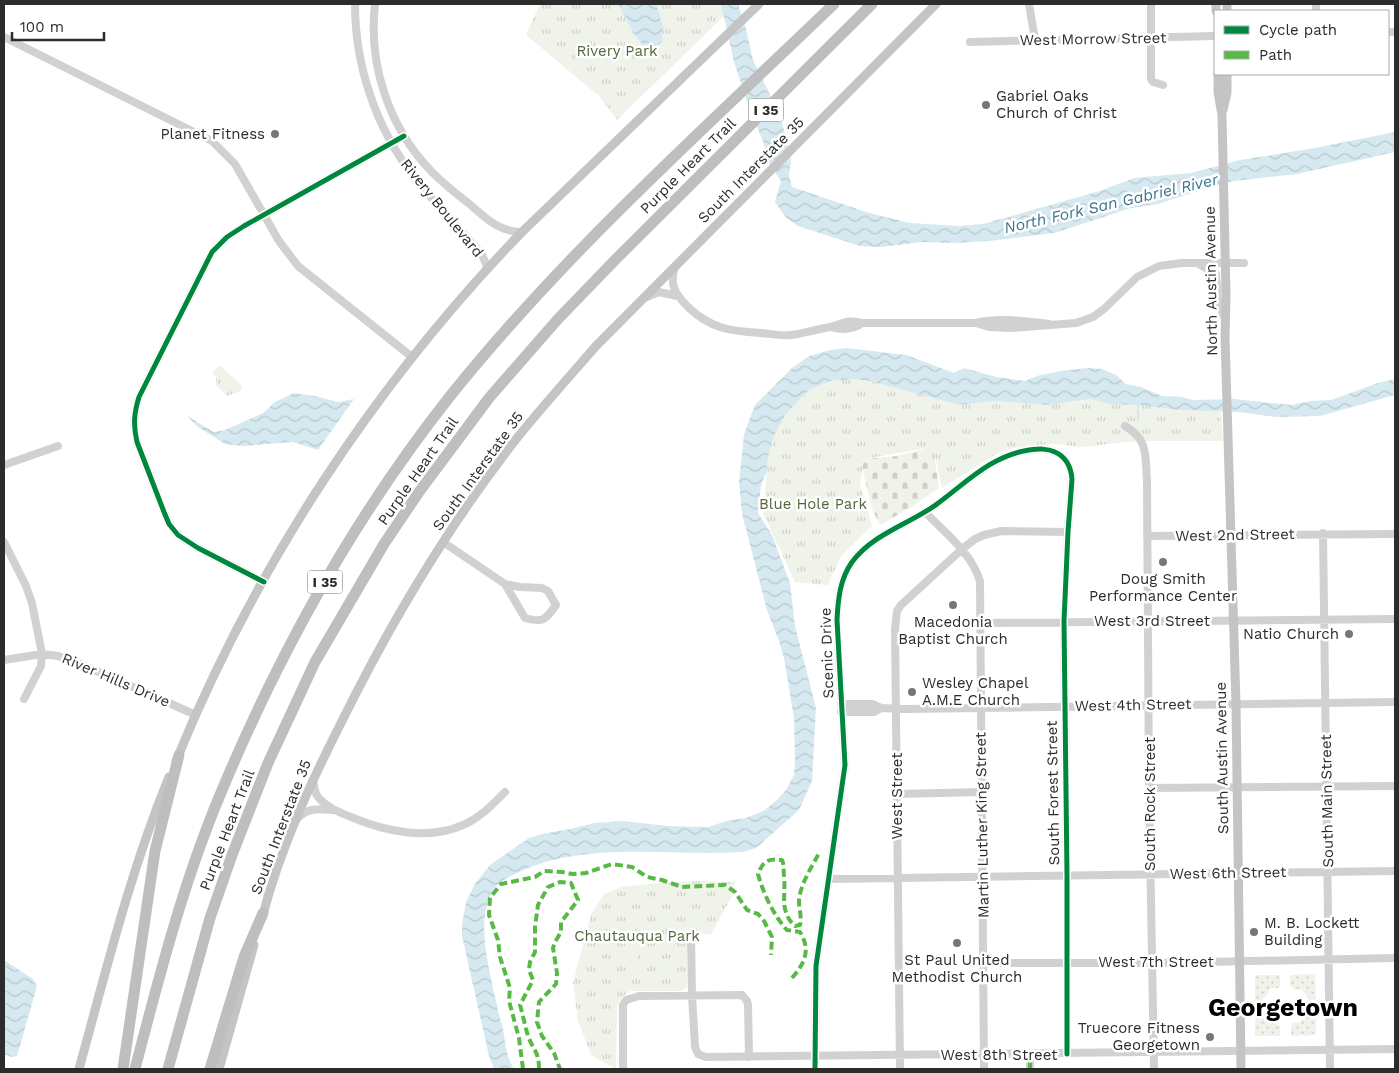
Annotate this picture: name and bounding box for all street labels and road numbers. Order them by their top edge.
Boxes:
street label: West Morrow Street [1019,29,1167,49]
road number: I 35 [748,98,784,122]
street label: South Interstate 35 [694,113,808,227]
street label: Purple Heart Trail [636,114,740,218]
street label: Rivery Boulevard [397,155,487,261]
street label: North Austin Avenue [1201,206,1221,356]
street label: South Interstate 35 [429,408,527,534]
street label: Purple Heart Trail [374,413,462,529]
street label: West 2nd Street [1175,525,1296,545]
road number: I 35 [308,570,342,594]
street label: Scenic Drive [816,607,838,699]
street label: West 3rd Street [1094,612,1211,630]
street label: River Hills Drive [59,649,173,711]
street label: South Austin Avenue [1212,682,1232,834]
street label: West 4th Street [1074,695,1192,715]
street label: South Forest Street [1043,720,1063,866]
street label: Martin Luther King Street [971,731,993,918]
street label: South Main Street [1317,733,1337,868]
street label: South Rock Street [1141,736,1159,871]
street label: West Street [888,752,906,840]
street label: South Interstate 35 [247,757,315,897]
street label: Purple Heart Trail [196,767,258,893]
street label: West 6th Street [1169,863,1287,883]
street label: West 7th Street [1098,953,1214,971]
street label: West 8th Street [941,1046,1058,1064]

